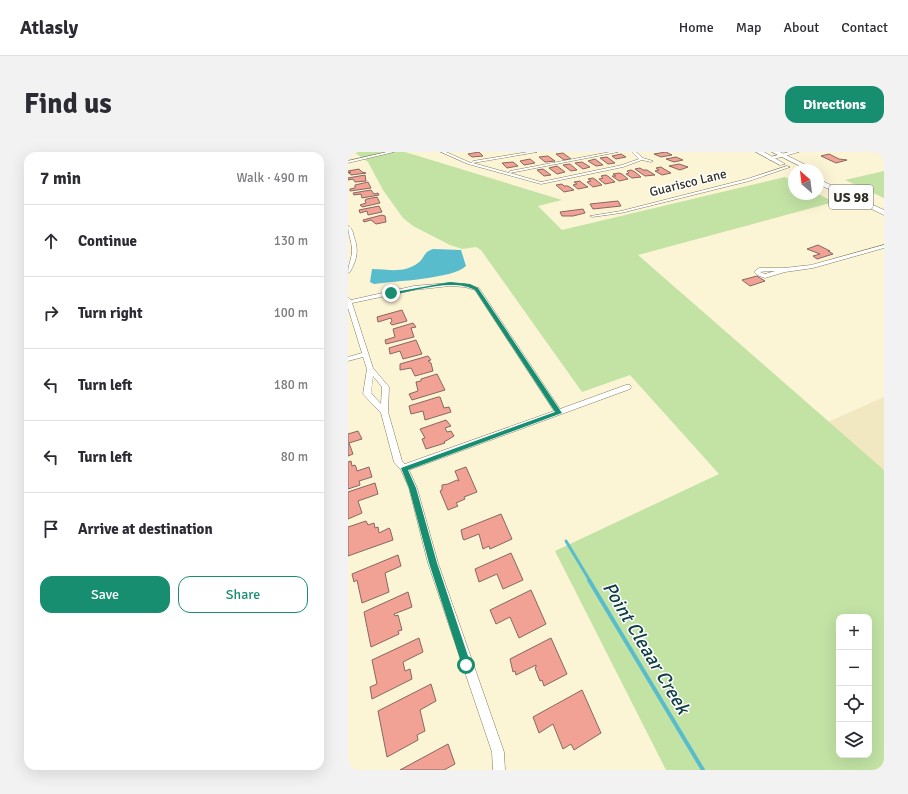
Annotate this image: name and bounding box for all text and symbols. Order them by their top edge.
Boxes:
text: Atlasly [20,16,78,40]
text: Home [679,19,714,36]
text: Map [736,19,761,36]
text: About [783,19,819,36]
text: Contact [841,19,888,36]
button: Directions [785,86,884,123]
text: Find us [24,87,112,121]
north arrow [788,164,824,200]
street label: Guarisco Lane [648,166,728,200]
text: 7 min [40,168,81,189]
text: Walk · 490 m [237,170,308,186]
road number: US 98 [829,185,873,209]
icon: ahead [40,230,62,252]
text: Continue [78,232,137,250]
text: 130 m [274,233,308,249]
route end [382,284,400,302]
icon: right [40,302,62,324]
text: Turn right [78,304,143,322]
text: 100 m [274,305,308,321]
icon: left [40,374,62,396]
text: Turn left [78,376,132,394]
text: 180 m [274,377,308,393]
icon: left [40,446,62,468]
text: Turn left [78,448,132,466]
text: 80 m [281,449,308,465]
icon: arrive [40,518,62,540]
text: Arrive at destination [78,520,213,538]
button: Save [40,576,170,613]
button: Share [178,576,308,613]
water label: Point Cleaar Creek [597,578,696,720]
map controls [836,614,872,758]
button: + [836,614,872,650]
button: − [836,650,872,686]
route start [457,656,475,674]
button: locate [836,686,872,722]
button: layers [836,722,872,758]

